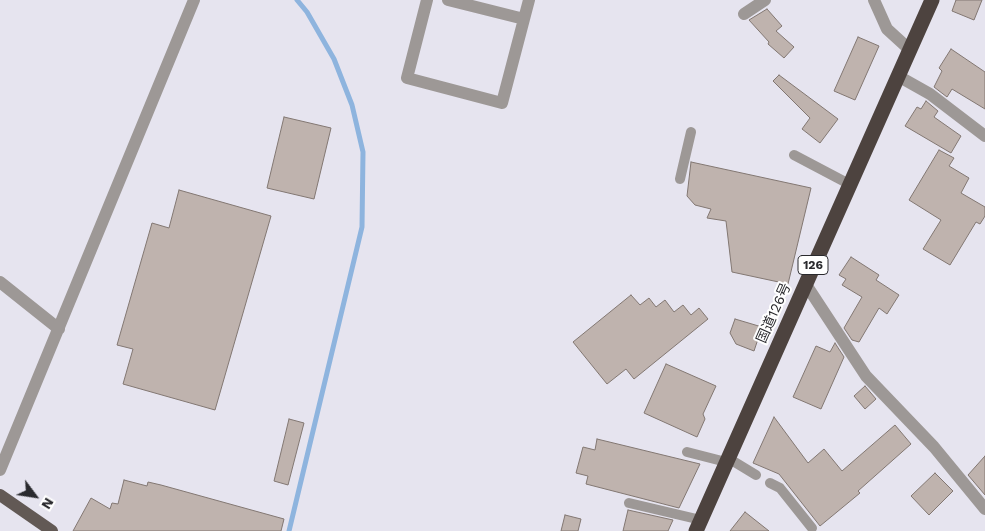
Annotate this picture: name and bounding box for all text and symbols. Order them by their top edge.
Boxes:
road number: 126 [798,256,828,274]
street label: 国道126号 [753,280,795,346]
north arrow [10,471,60,521]
text: N [38,495,57,512]

